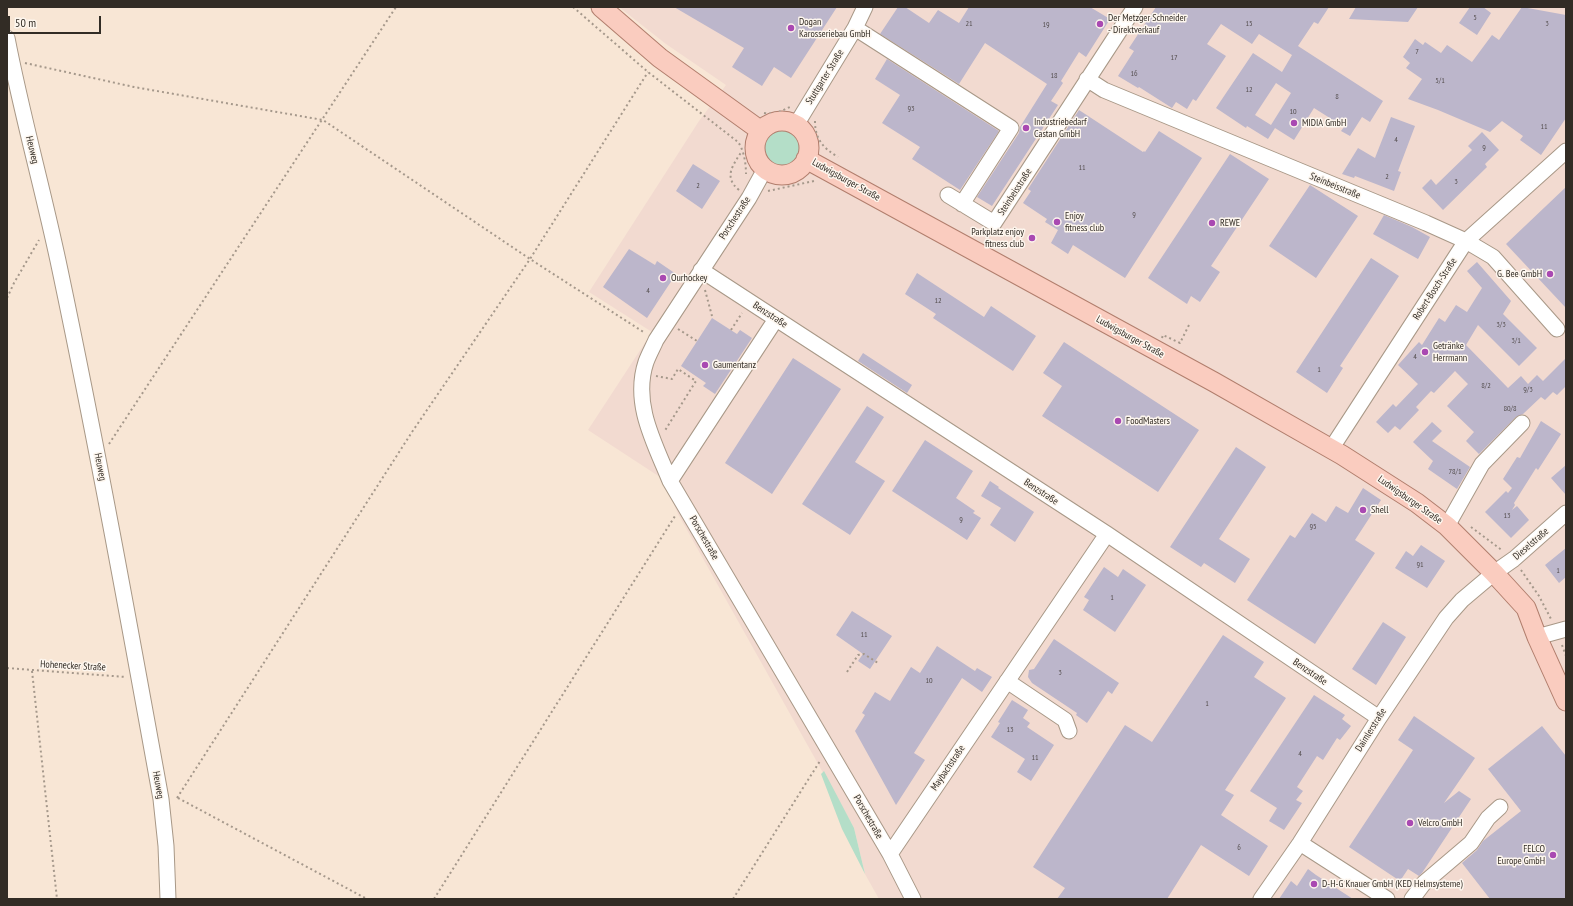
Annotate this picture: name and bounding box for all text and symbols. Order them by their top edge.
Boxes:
scale bar [10,8,103,34]
place label: Der Metzger Schneider - Direktverkauf [1108,12,1186,36]
house number: 5 [1473,13,1477,23]
text: 50 m [15,15,36,30]
place label: Dogan Karosseriebau GmbH [799,16,871,40]
house number: 21 [965,19,973,29]
marker: Der Metzger Schneider - Direktverkauf [1095,19,1105,29]
house number: 15 [1245,19,1253,29]
house number: 3 [1545,19,1549,29]
house number: 19 [1042,20,1050,30]
marker: Dogan Karosseriebau GmbH [786,23,796,33]
street label: Stuttgarter Straße [803,47,847,107]
house number: 7 [1415,47,1419,57]
house number: 17 [1170,53,1178,63]
house number: 16 [1130,69,1138,79]
house number: 18 [1050,71,1058,81]
house number: 5/1 [1435,76,1445,86]
house number: 12 [1245,85,1253,95]
house number: 8 [1335,92,1339,102]
house number: 93 [907,104,915,114]
house number: 10 [1289,107,1297,117]
place label: Industriebedarf Castan GmbH [1034,116,1087,140]
place label: MIDIA GmbH [1302,117,1346,129]
marker: MIDIA GmbH [1289,118,1299,128]
house number: 11 [1540,122,1548,132]
marker: Industriebedarf Castan GmbH [1021,123,1031,133]
street label: Heuweg [23,135,41,165]
house number: 4 [1394,135,1398,145]
house number: 9 [1482,143,1486,153]
street label: Ludwigsburger Straße [810,156,882,204]
house number: 11 [1078,163,1086,173]
street label: Steinbeisstraße [995,166,1035,218]
street label: Steinbeisstraße [1308,170,1362,202]
house number: 2 [1385,172,1389,182]
house number: 3 [1454,177,1458,187]
house number: 2 [696,181,700,191]
street label: Porschestraße [717,194,753,242]
place label: Enjoy fitness club [1065,210,1104,234]
house number: 9 [1132,210,1136,220]
marker: Enjoy fitness club [1052,217,1062,227]
place label: REWE [1220,217,1240,229]
marker: REWE [1207,218,1217,228]
place label: Parkplatz enjoy fitness club [971,226,1024,250]
marker: Parkplatz enjoy fitness club [1027,233,1037,243]
street label: Robert-Bosch-Straße [1410,256,1460,322]
place label: G. Bee GmbH [1497,268,1542,280]
marker: G. Bee GmbH [1545,269,1555,279]
place label: Ourhockey [671,272,707,284]
marker: Ourhockey [658,273,668,283]
house number: 4 [646,286,650,296]
house number: 12 [934,296,942,306]
street label: Benzstraße [750,299,790,331]
street label: Ludwigsburger Straße [1094,313,1166,361]
house number: 3/3 [1496,320,1506,330]
house number: 3/1 [1511,336,1521,346]
place label: Getränke Herrmann [1433,340,1467,364]
marker: Getränke Herrmann [1420,347,1430,357]
house number: 4 [1413,352,1417,362]
place label: Gaumentanz [713,359,756,371]
marker: Gaumentanz [700,360,710,370]
house number: 1 [1317,365,1321,375]
house number: 8/2 [1481,381,1491,391]
house number: 9/3 [1523,385,1533,395]
house number: 80/8 [1503,404,1517,414]
place label: FoodMasters [1126,415,1170,427]
marker: FoodMasters [1113,416,1123,426]
street label: Heuweg [91,452,109,482]
house number: 78/1 [1448,467,1462,477]
street label: Ludwigsburger Straße [1375,473,1445,527]
street label: Benzstraße [1021,476,1061,508]
place label: Shell [1371,504,1388,516]
marker: Shell [1358,505,1368,515]
house number: 13 [1503,511,1511,521]
street label: Porschestraße [687,514,721,562]
house number: 9 [959,515,963,525]
house number: 95 [1309,522,1317,532]
street label: Dieselstraße [1511,525,1551,563]
house number: 91 [1416,560,1424,570]
house number: 1 [1556,566,1560,576]
house number: 1 [1110,593,1114,603]
house number: 11 [860,630,868,640]
street label: Benzstraße [1291,656,1329,688]
street label: Hohenecker Straße [40,658,106,674]
house number: 3 [1058,668,1062,678]
house number: 10 [925,676,933,686]
house number: 1 [1205,699,1209,709]
street label: Daimlerstraße [1353,706,1389,754]
house number: 13 [1006,725,1014,735]
street label: Maybachstraße [928,743,968,793]
house number: 4 [1298,749,1302,759]
house number: 11 [1031,753,1039,763]
street label: Heuweg [150,770,166,800]
street label: Porschestraße [851,793,885,841]
place label: Velcro GmbH [1418,817,1462,829]
marker: Velcro GmbH [1405,818,1415,828]
house number: 6 [1237,843,1241,853]
place label: FELCO Europe GmbH [1498,843,1545,866]
marker: FELCO Europe GmbH [1548,850,1558,860]
place label: D-H-G Knauer GmbH (KED Helmsysteme) [1322,878,1463,890]
marker: D-H-G Knauer GmbH (KED Helmsysteme) [1309,879,1319,889]

